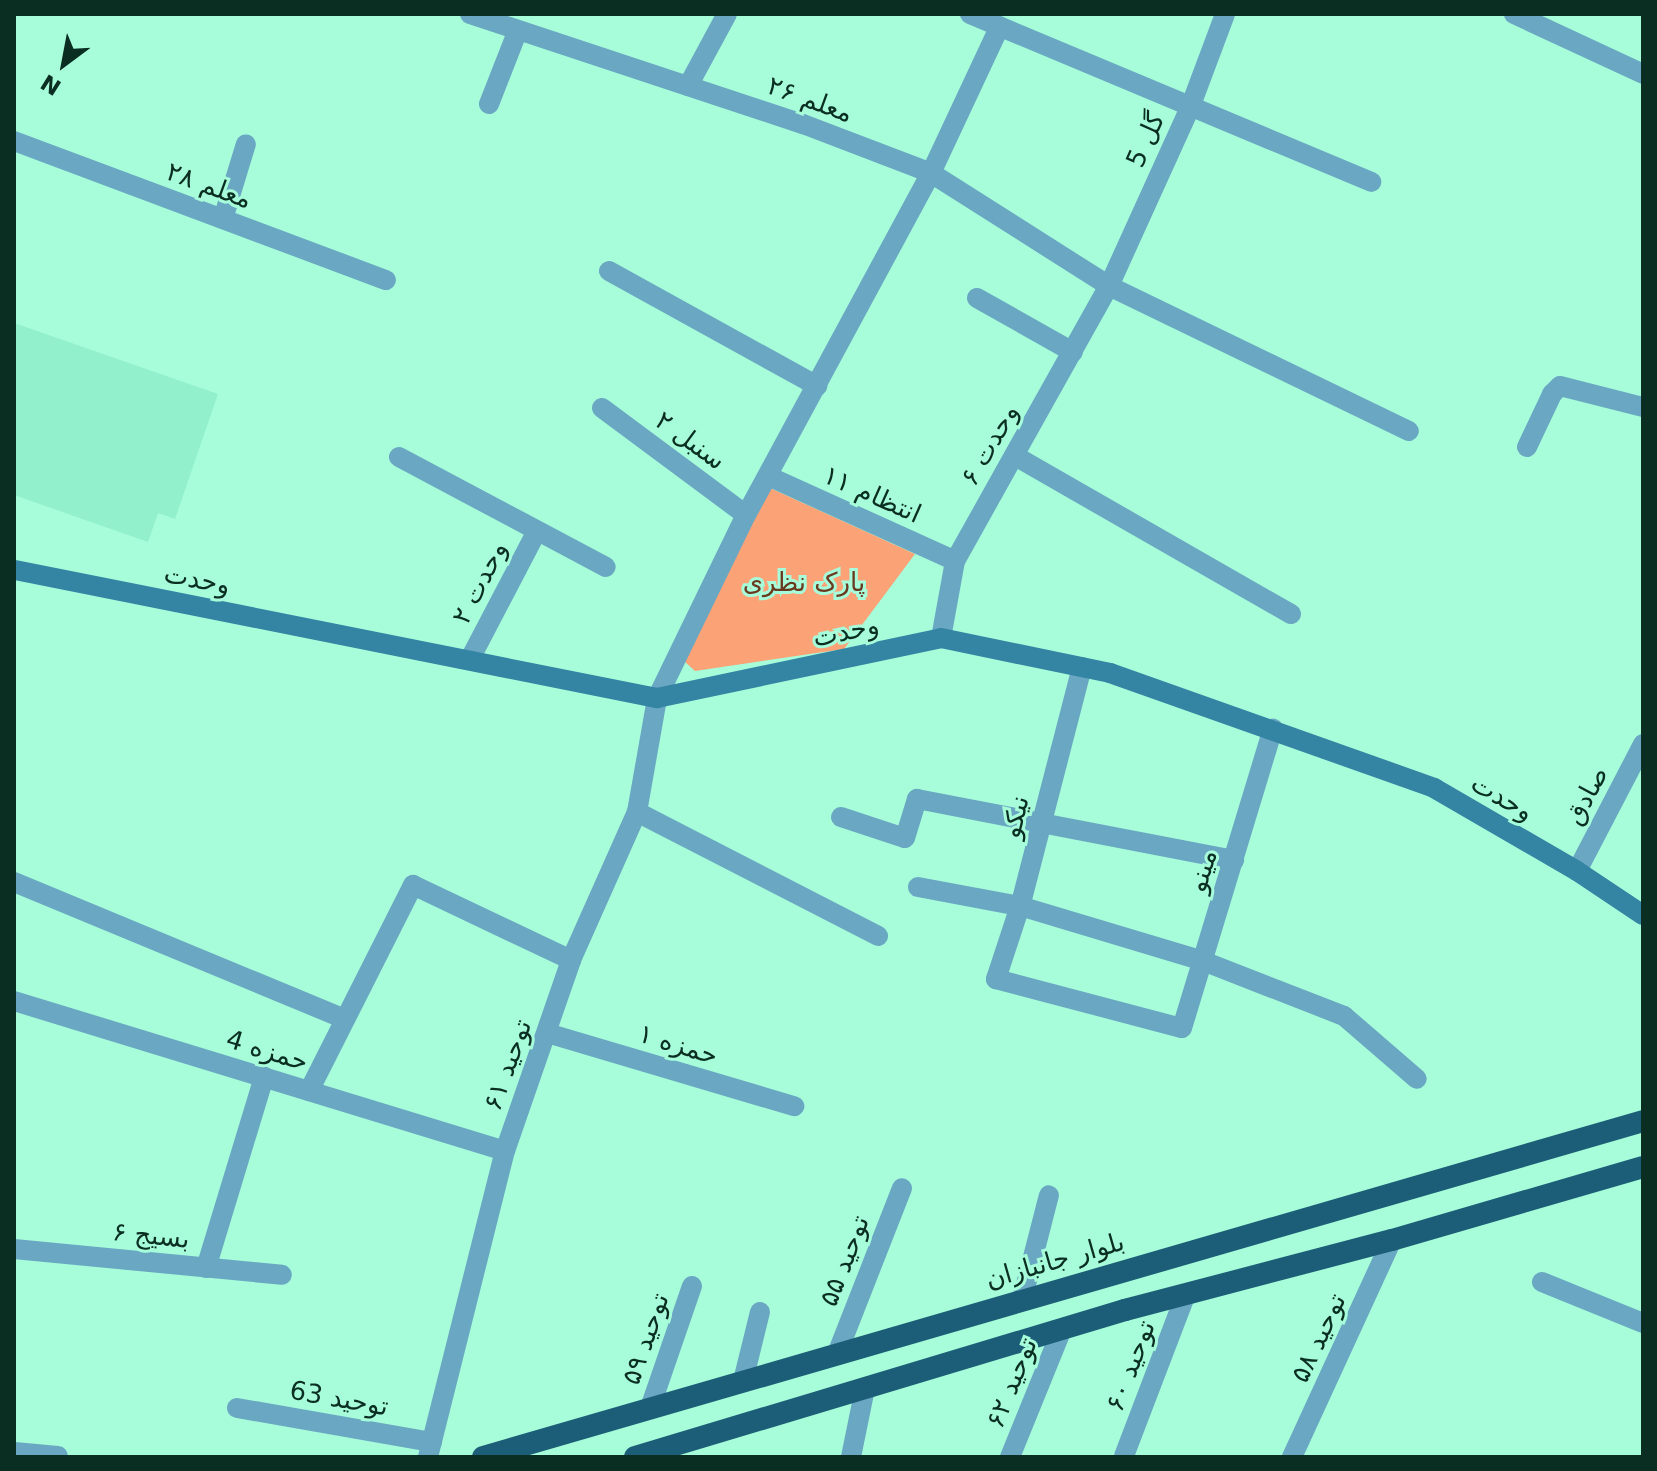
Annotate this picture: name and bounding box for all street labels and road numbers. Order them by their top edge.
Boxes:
street label: معلم ۲۶ [763,70,857,130]
street label: گل 5 [1120,108,1172,172]
street label: معلم ۲۸ [162,156,256,216]
street label: وحدت ۶ [954,399,1026,491]
street label: سنبل ۲ [649,405,731,477]
street label: انتظام ۱۱ [818,460,926,530]
street label: وحدت ۲ [446,536,514,630]
street label: وحدت [161,558,233,602]
street label: وحدت [810,610,882,654]
street label: صادق [1559,761,1615,831]
street label: وحدت [1465,768,1539,828]
street label: نیکو [996,792,1036,842]
street label: مینو [1182,846,1224,896]
street label: توحید ۶۱ [477,1015,539,1115]
street label: حمزه ۱ [635,1018,721,1072]
street label: حمزه 4 [222,1024,312,1078]
street label: توحید ۵۵ [814,1211,876,1311]
street label: بسیج ۶ [111,1216,191,1256]
street label: بلوار جانبازان [982,1226,1128,1296]
street label: توحید ۵۹ [616,1289,676,1389]
street label: توحید ۵۸ [1285,1289,1353,1387]
street label: توحید ۶۰ [1100,1316,1162,1416]
street label: توحید ۶۲ [980,1333,1044,1433]
street label: توحید 63 [287,1375,391,1423]

